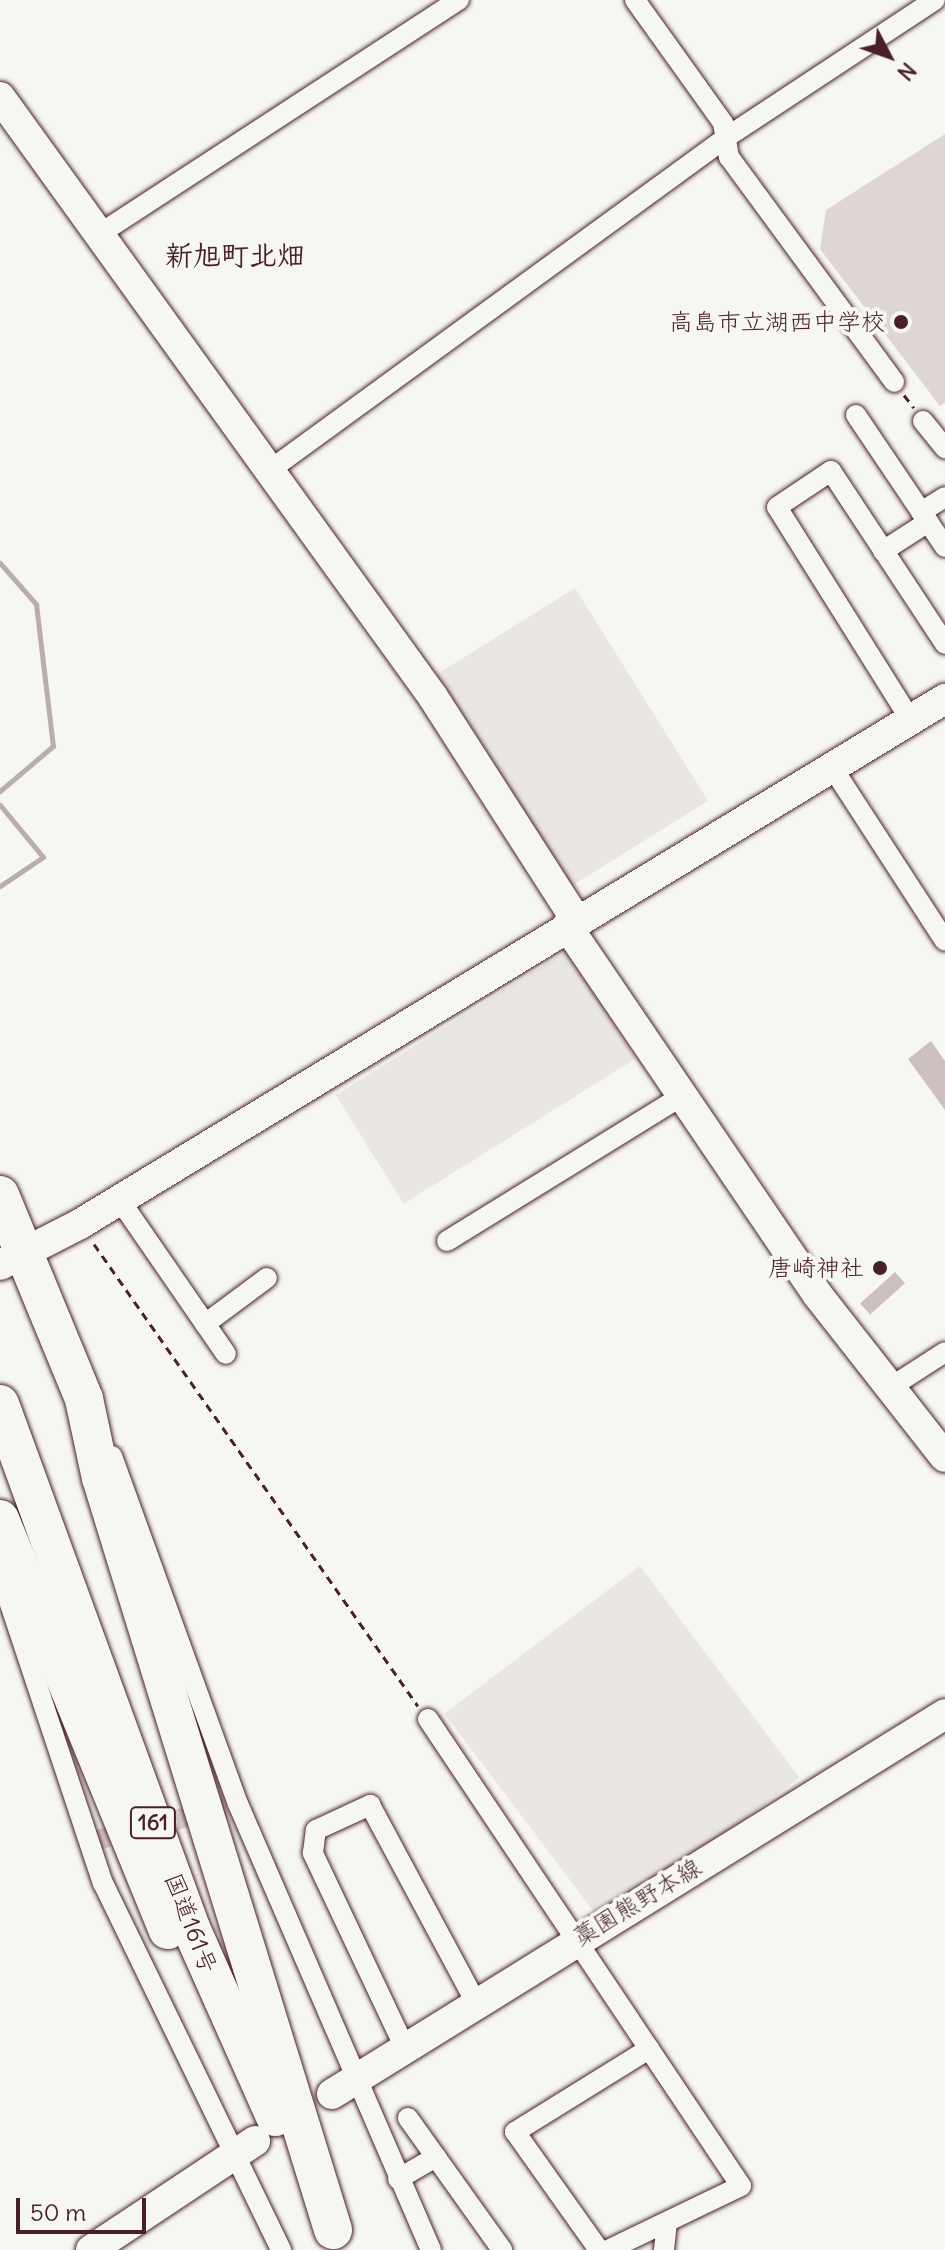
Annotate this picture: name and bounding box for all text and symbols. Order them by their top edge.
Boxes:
north arrow [849,16,929,96]
text: N [892,57,923,87]
district label: 新旭町北畑 [165,238,305,272]
place label: 高島市立湖西中学校 [669,308,885,336]
marker: 高島市立湖西中学校 [892,313,910,331]
place label: 唐崎神社 [768,1254,864,1282]
marker: 唐崎神社 [871,1259,889,1277]
road number: 161 [129,1805,177,1841]
street label: 藁園熊野本線 [568,1853,706,1951]
street label: 国道161号 [159,1869,223,1977]
scale bar [20,2182,150,2232]
text: 50 m [30,2197,86,2227]

